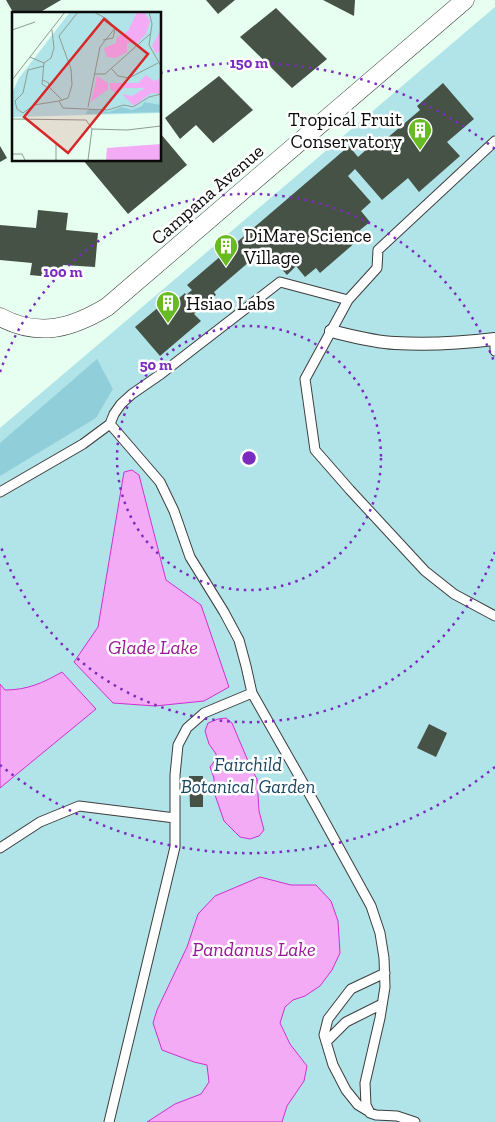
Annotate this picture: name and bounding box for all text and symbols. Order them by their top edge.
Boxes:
inset map [12,12,161,161]
text: 150 m [230,54,268,72]
place label: Tropical Fruit Conservatory [288,108,402,153]
building icon: Tropical Fruit Conservatory [407,117,433,151]
street label: Campana Avenue [146,139,268,249]
place label: DiMare Science Village [243,224,372,269]
building icon: DiMare Science Village [213,233,239,267]
text: 100 m [43,263,83,281]
building icon: Hsiao Labs [155,290,181,324]
place label: Hsiao Labs [186,292,275,315]
text: 50 m [140,356,172,374]
centre of rings [240,449,258,467]
water label: Glade Lake [108,635,198,659]
park label: Fairchild Botanical Garden [181,753,315,798]
water label: Pandanus Lake [192,937,316,961]

